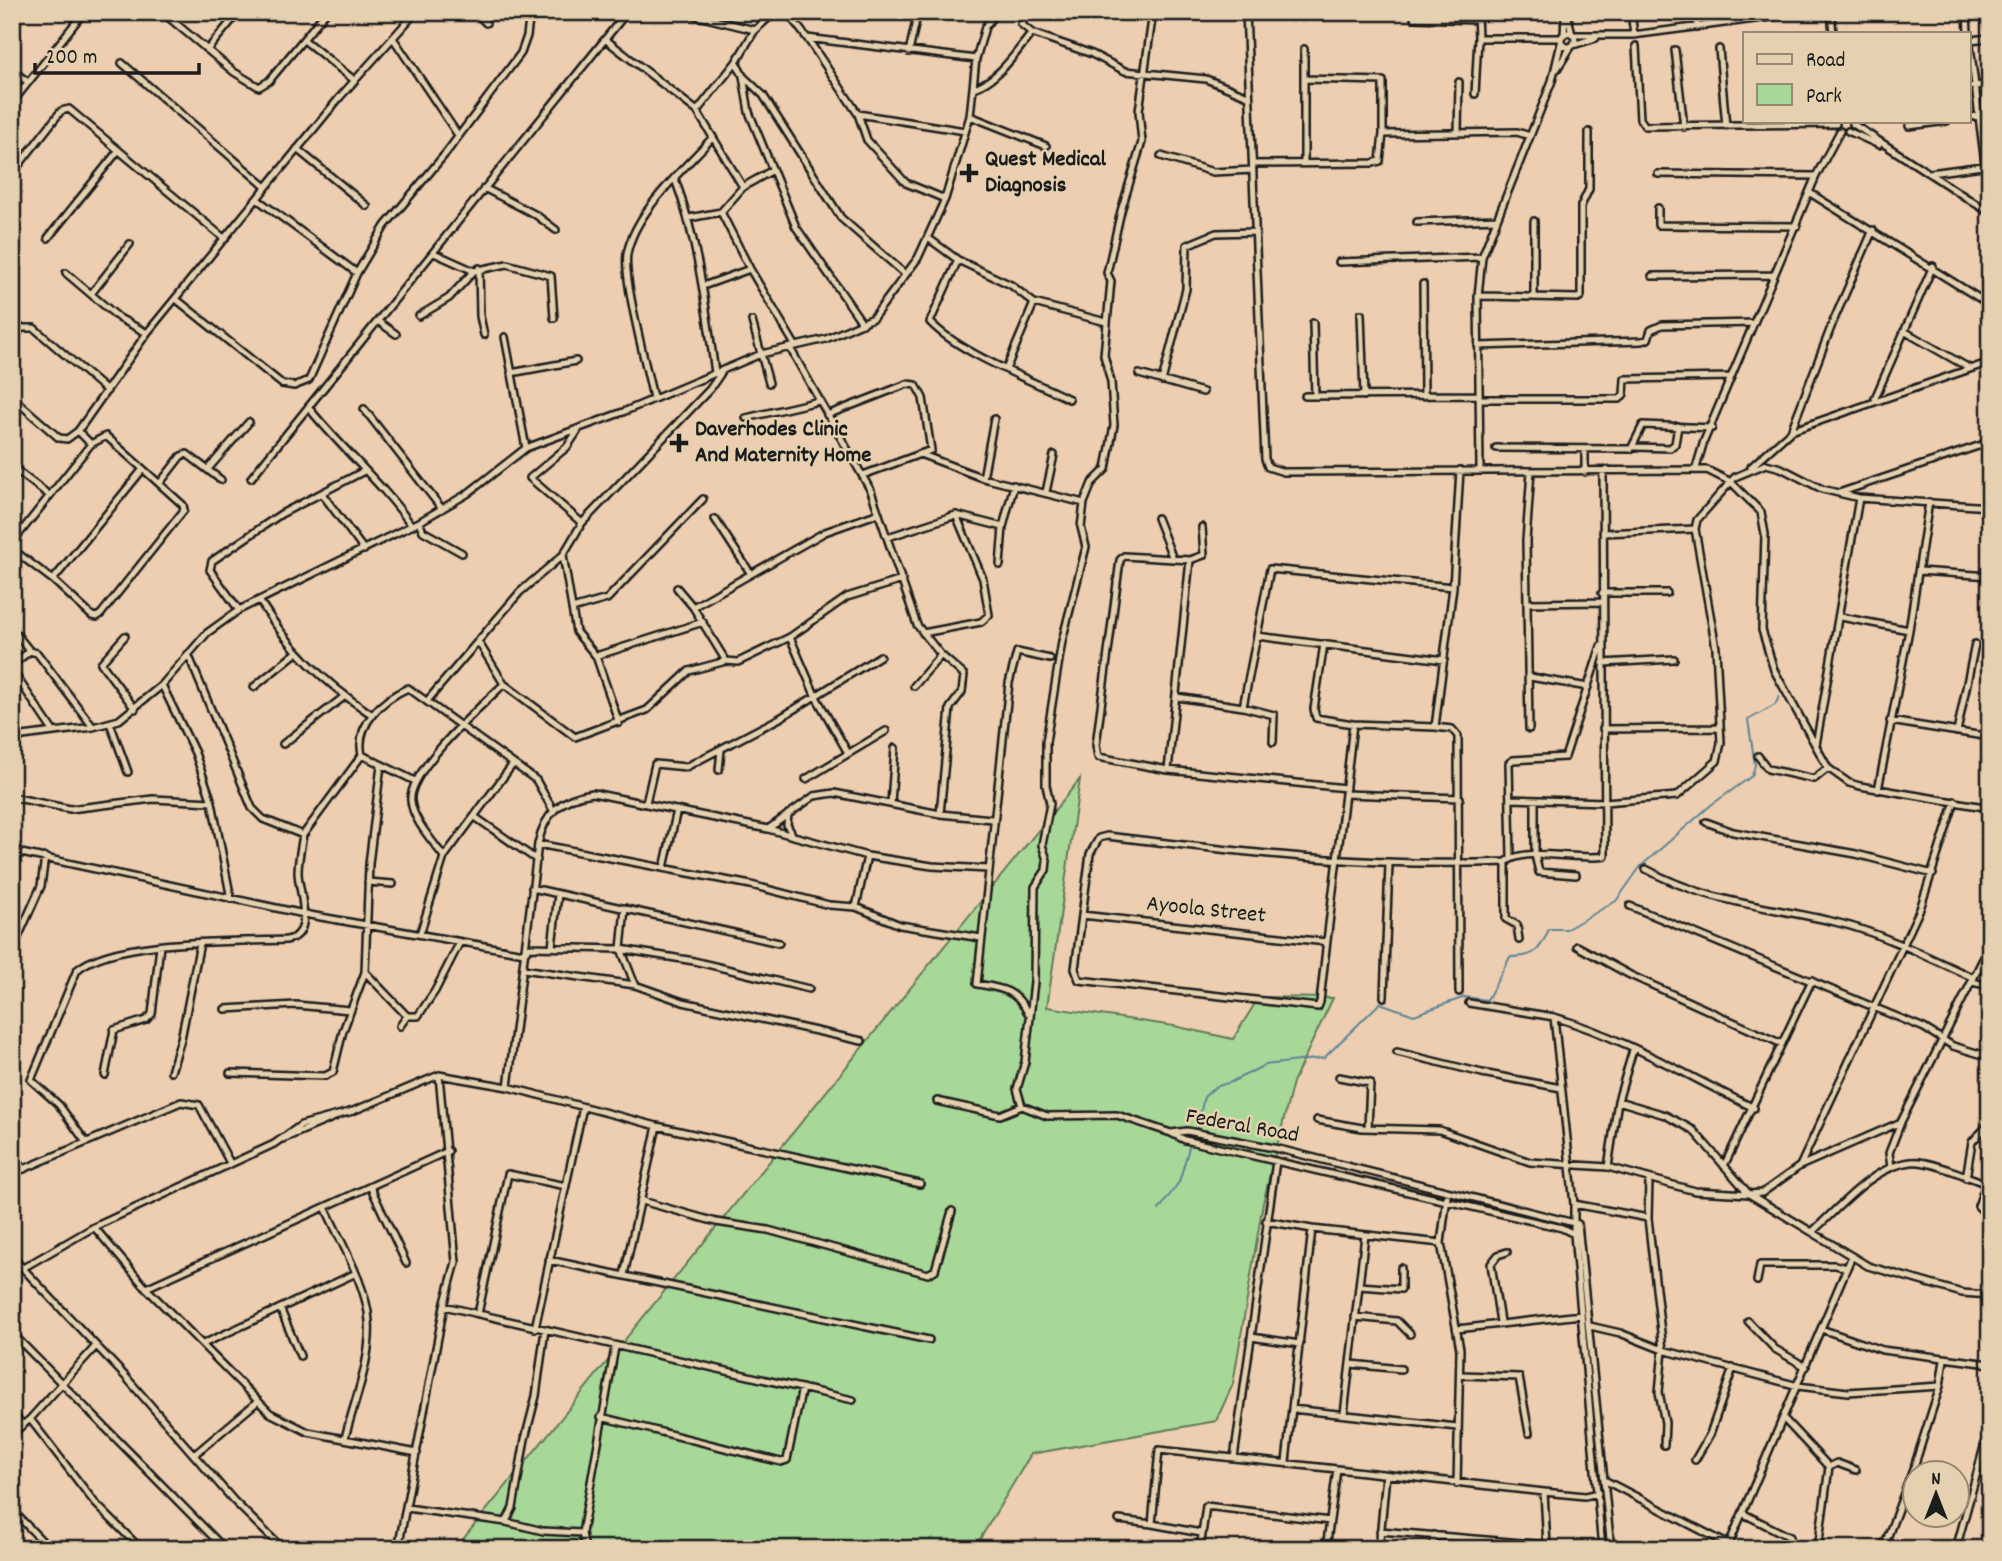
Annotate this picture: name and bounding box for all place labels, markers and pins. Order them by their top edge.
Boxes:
place label: Quest Medical Diagnosis [985,144,1107,203]
marker: Quest Medical Diagnosis [959,163,979,183]
place label: Daverhodes Clinic And Maternity Home [695,414,871,473]
marker: Daverhodes Clinic And Maternity Home [669,433,689,453]

